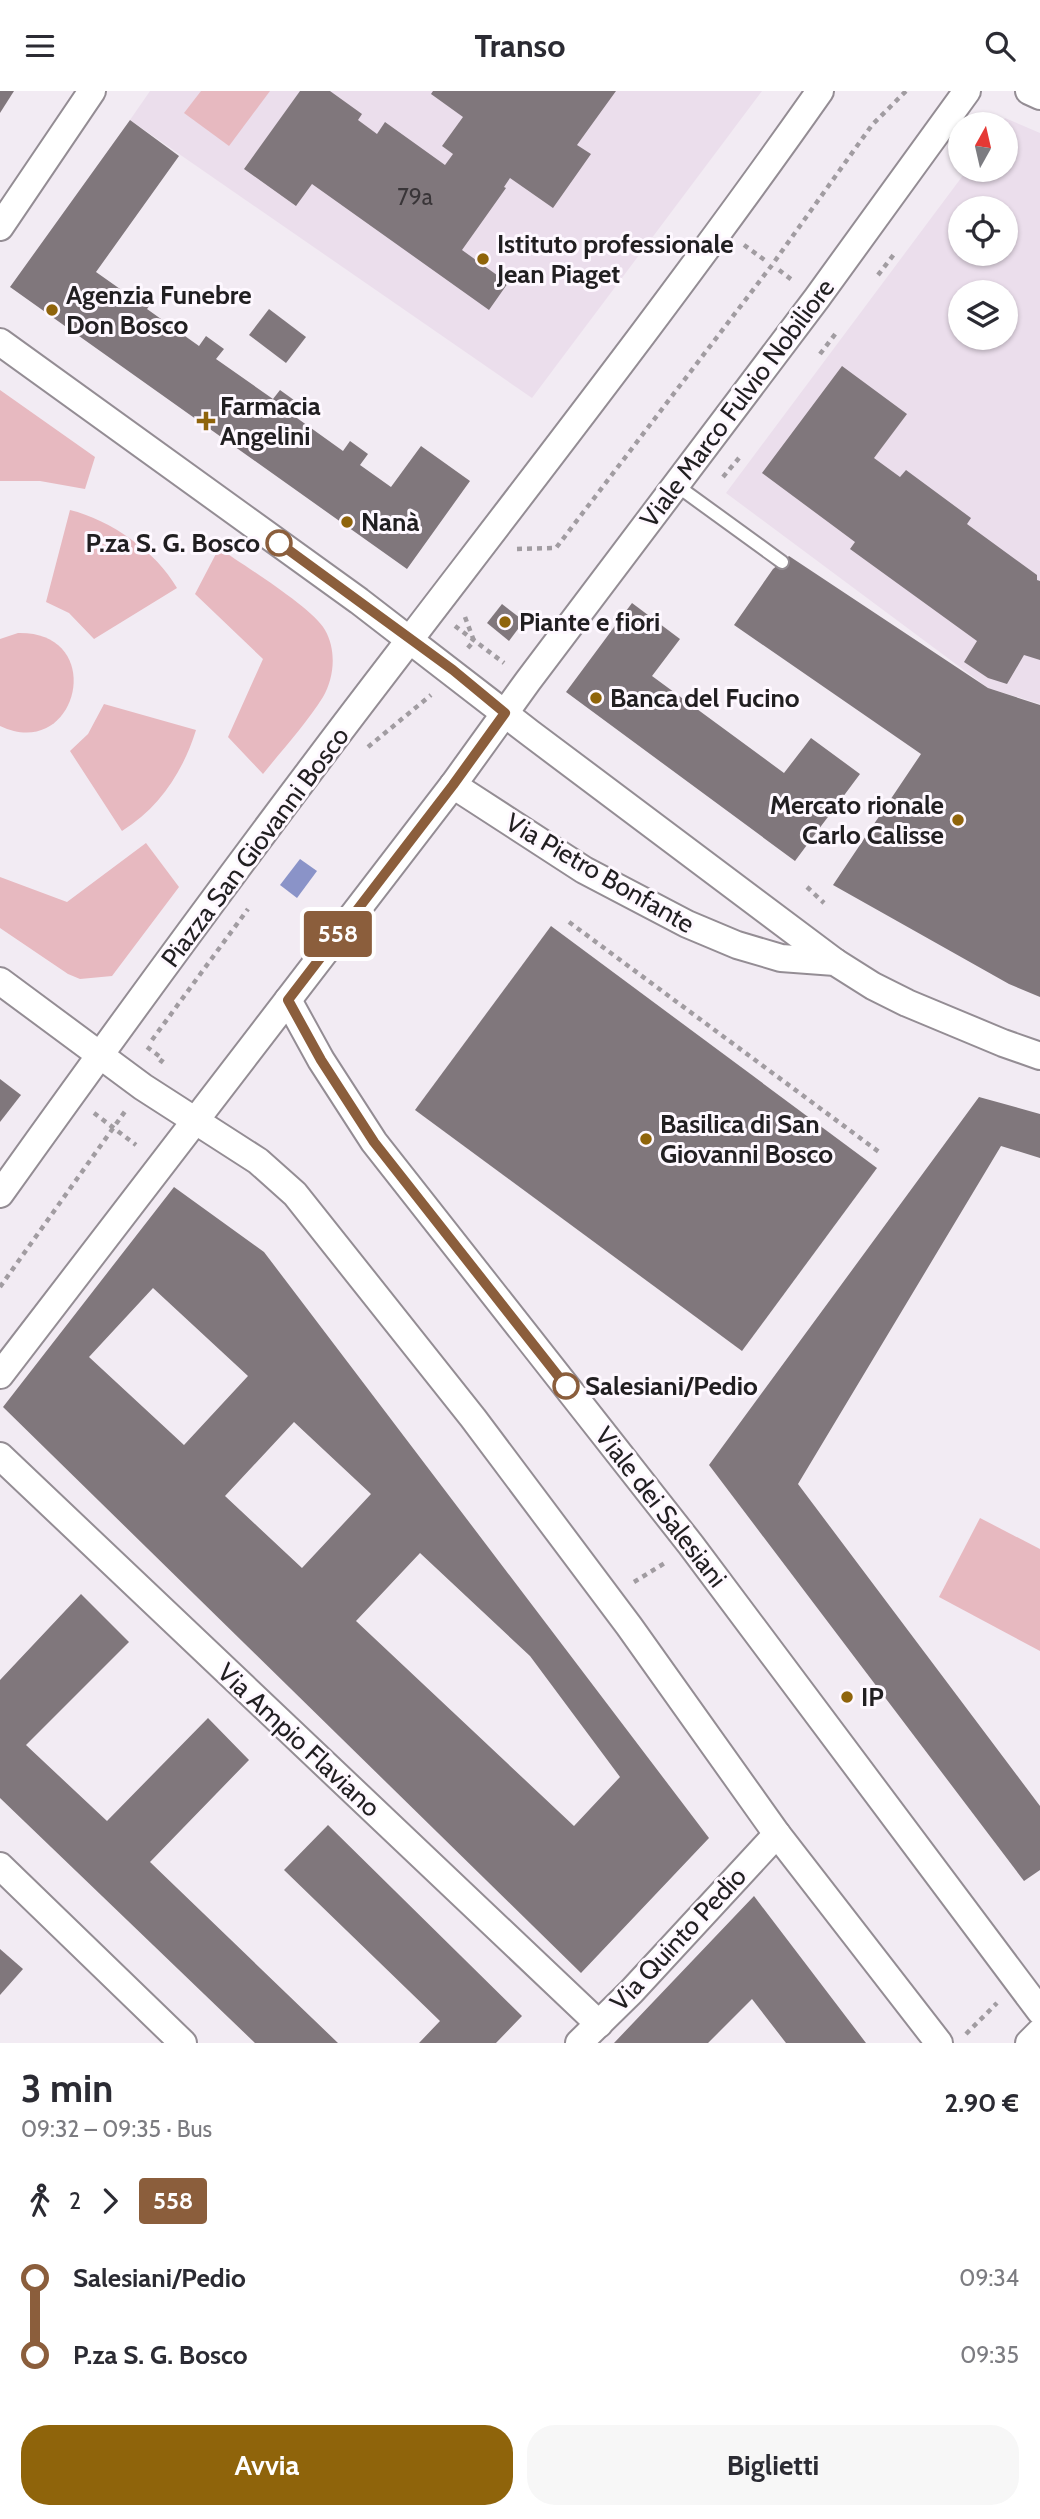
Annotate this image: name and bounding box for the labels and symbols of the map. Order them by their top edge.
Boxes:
north arrow [948,112,1018,182]
house number: 79a [397,183,433,211]
place label: Istituto professionale Jean Piaget [496,228,734,290]
marker: Istituto professionale Jean Piaget [475,251,491,267]
street label: Viale Marco Fulvio Nobiliore [633,272,841,534]
place label: Agenzia Funebre Don Bosco [66,279,252,341]
marker: Agenzia Funebre Don Bosco [44,302,60,318]
place label: Farmacia Angelini [220,390,321,452]
marker: Farmacia Angelini [198,413,214,429]
place label: Nanà [361,506,419,538]
marker: Nanà [339,514,355,530]
place label: P.za S. G. Bosco [85,527,260,559]
marker: P.za S. G. Bosco [266,530,292,556]
place label: Piante e fiori [519,606,660,638]
marker: Piante e fiori [497,614,513,630]
place label: Banca del Fucino [610,682,800,714]
marker: Banca del Fucino [588,690,604,706]
street label: Piazza San Giovanni Bosco [154,721,356,973]
place label: Mercato rionale Carlo Calisse [770,789,944,851]
street label: Via Pietro Bonfante [500,806,700,940]
marker: Mercato rionale Carlo Calisse [950,812,966,828]
line badge: 558 [298,911,378,957]
place label: Basilica di San Giovanni Bosco [660,1108,833,1170]
marker: Basilica di San Giovanni Bosco [638,1131,654,1147]
place label: Salesiani/Pedio [585,1370,758,1402]
marker: Salesiani/Pedio [553,1373,579,1399]
street label: Viale dei Salesiani [588,1420,734,1594]
street label: Via Ampio Flaviano [211,1656,387,1824]
place label: IP [861,1681,884,1713]
marker: IP [839,1689,855,1705]
street label: Via Quinto Pedio [603,1860,753,2018]

